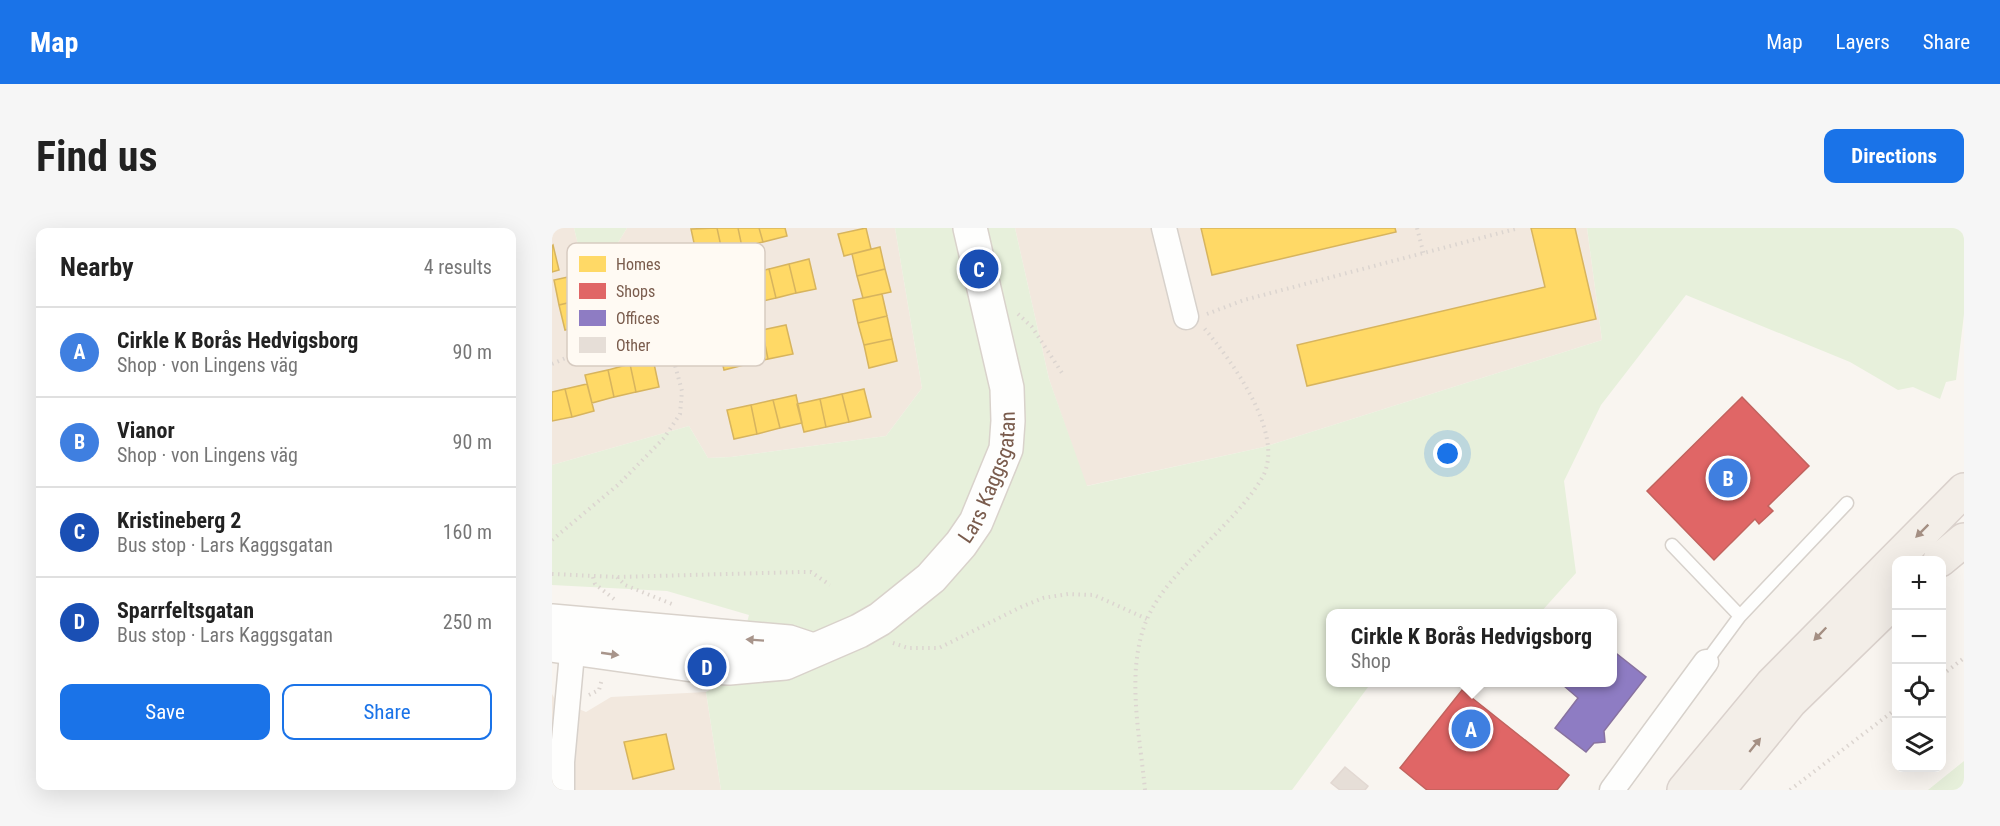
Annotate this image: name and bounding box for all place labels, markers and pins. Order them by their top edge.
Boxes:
pin: C [960,246,998,291]
pin: B [1708,456,1748,500]
pin: D [688,644,726,690]
pin: A [1452,706,1490,752]

